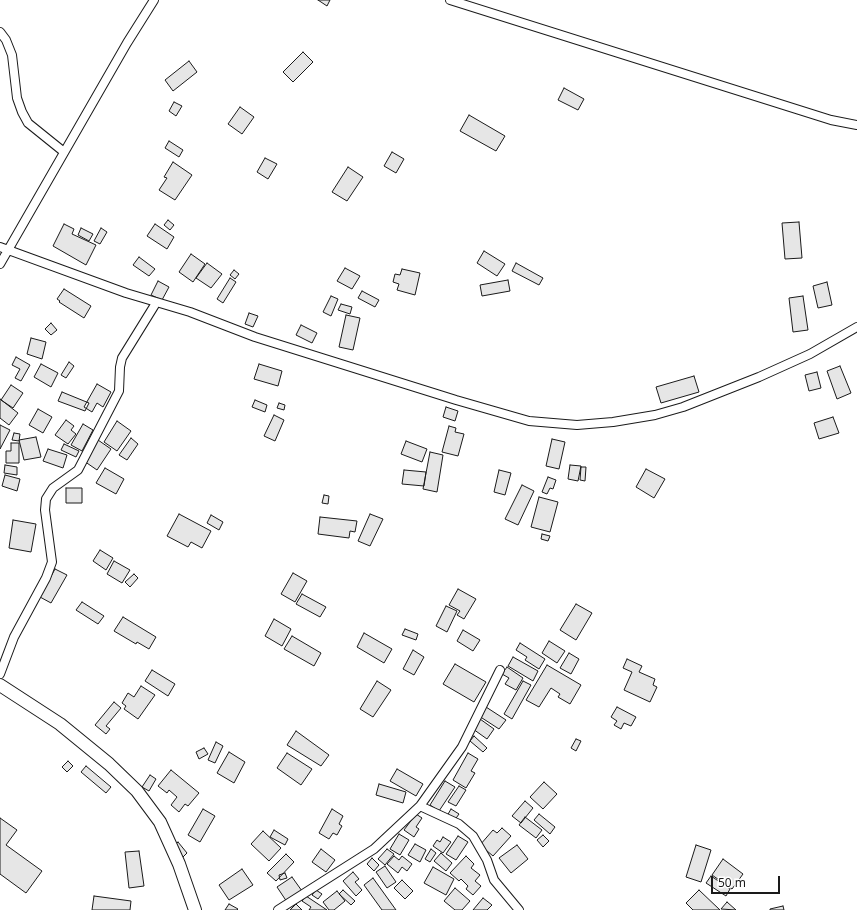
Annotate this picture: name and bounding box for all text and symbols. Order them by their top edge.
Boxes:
scale bar [713,868,782,894]
text: 50 m [718,874,746,891]

